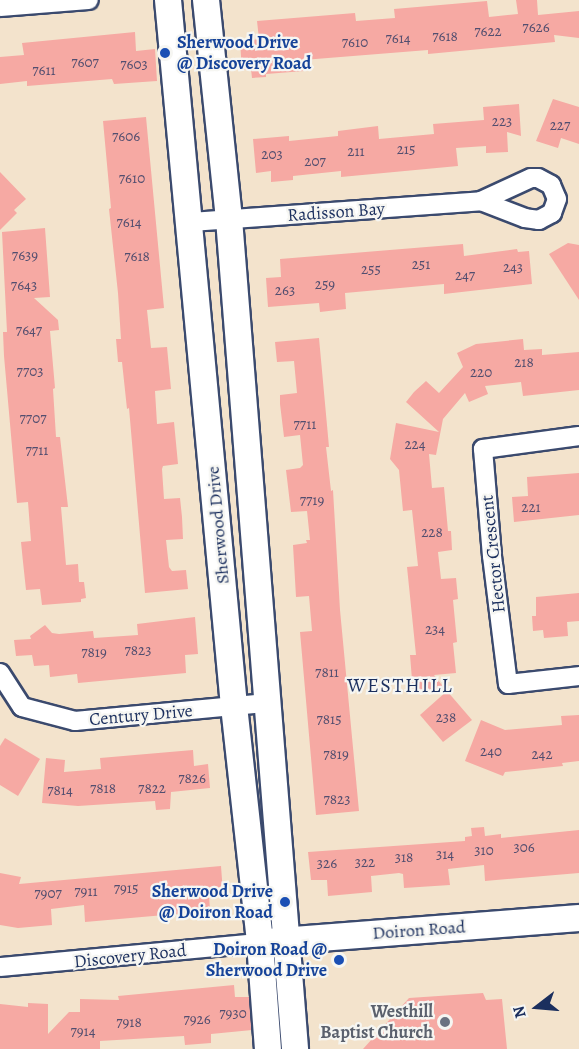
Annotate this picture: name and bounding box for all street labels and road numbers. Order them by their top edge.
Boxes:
street label: Radisson Bay [287,198,385,226]
street label: Sherwood Drive [202,465,234,585]
street label: Hector Crescent [476,494,510,614]
street label: Century Drive [88,700,194,730]
street label: Doiron Road [372,916,466,944]
street label: Discovery Road [73,939,187,973]

